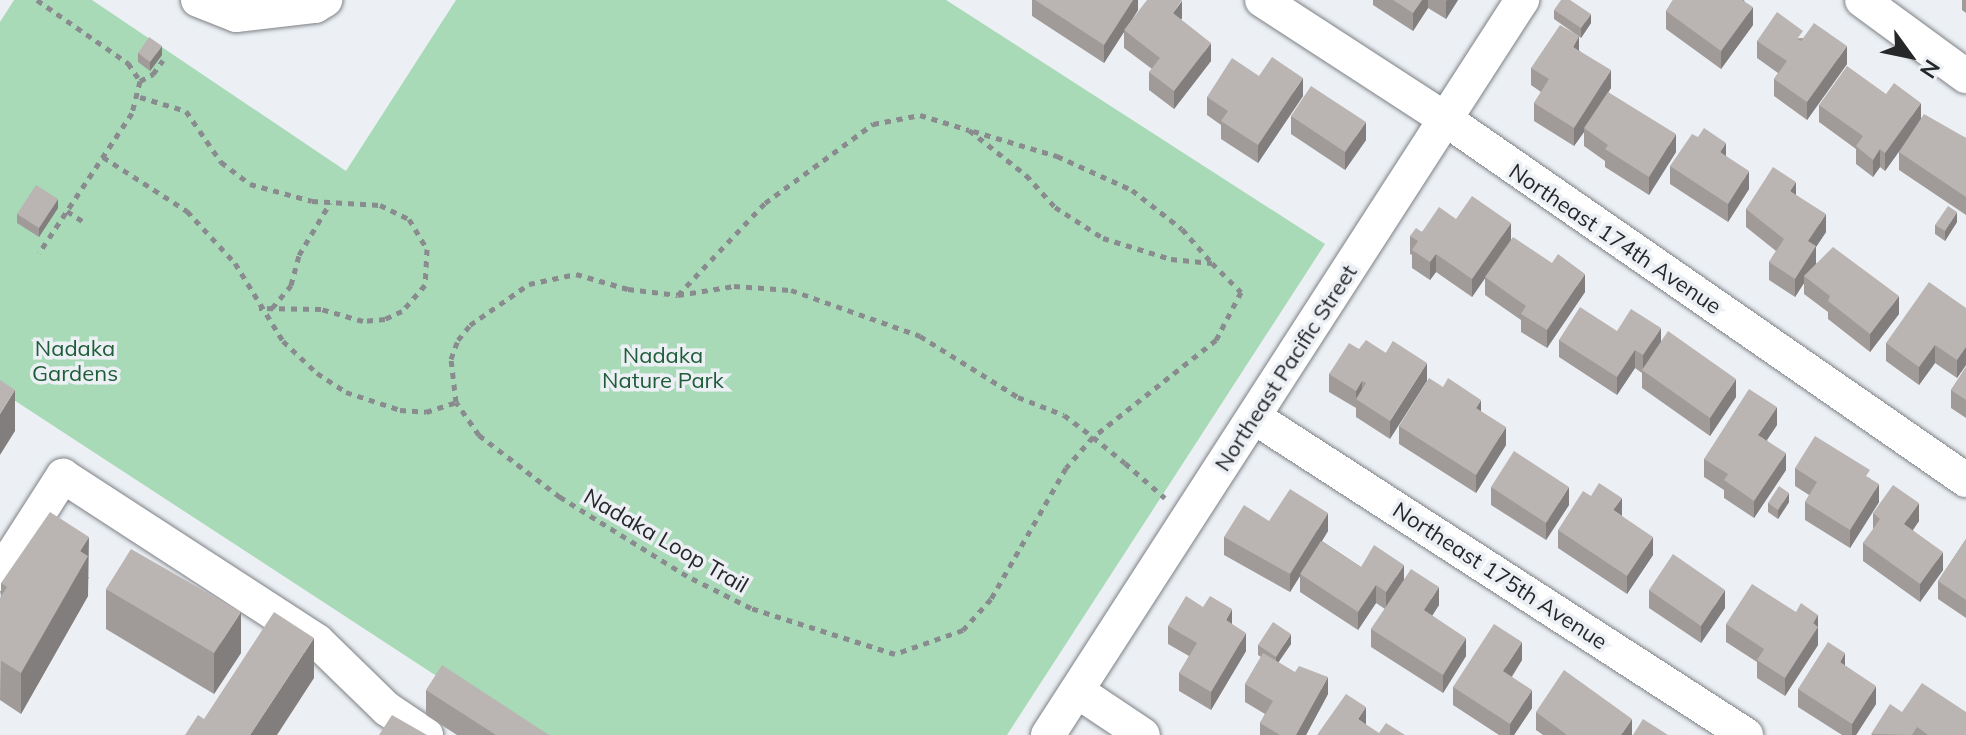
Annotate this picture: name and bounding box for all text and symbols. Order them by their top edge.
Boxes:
north arrow [1870,16,1950,96]
text: N [1914,54,1946,84]
street label: Northeast 174th Avenue [1504,158,1726,320]
street label: Northeast Pacific Street [1209,260,1363,476]
park label: Nadaka Gardens [32,335,118,386]
park label: Nadaka Nature Park [602,342,724,394]
street label: Nadaka Loop Trail [579,483,753,599]
street label: Northeast 175th Avenue [1388,497,1612,655]

